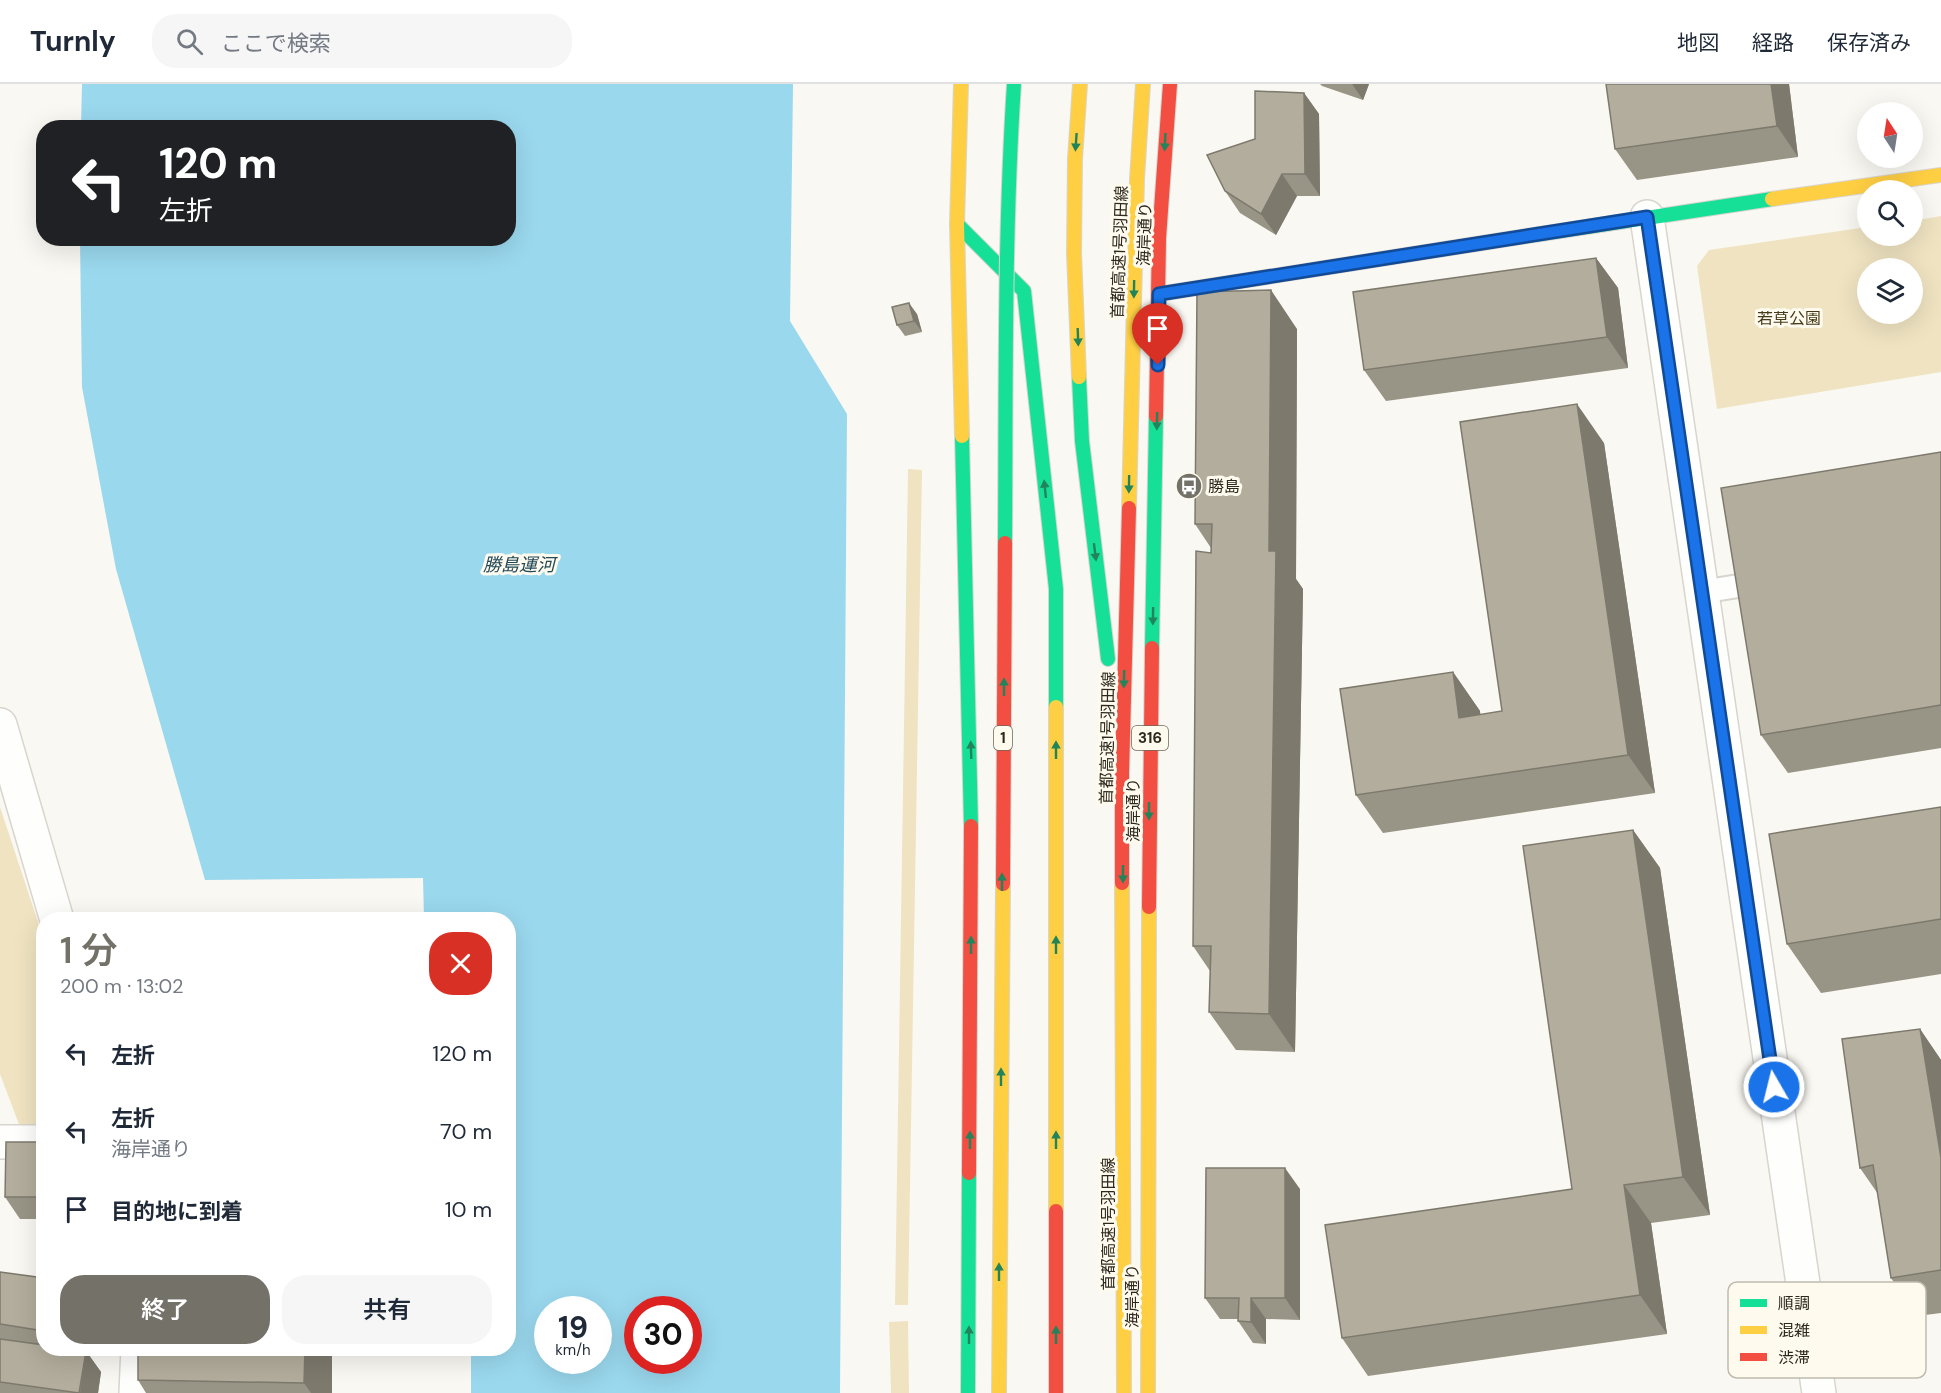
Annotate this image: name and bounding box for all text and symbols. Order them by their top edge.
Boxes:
search box [152,14,572,68]
text: Turnly [30,23,116,60]
icon: search [173,25,206,58]
text: ここで検索 [221,29,331,58]
text: 地図 [1677,29,1719,57]
text: 経路 [1752,29,1794,57]
text: 保存済み [1827,29,1911,57]
north arrow [1857,102,1923,168]
map controls [1857,102,1923,324]
one-way arrow [1071,133,1081,152]
one-way arrow [1160,133,1170,152]
text: 120 m [159,136,277,191]
icon: left [60,144,138,222]
button: search [1857,180,1923,246]
street label: 首都高速1号羽田線 [1107,185,1132,319]
text: 左折 [159,193,213,228]
street label: 海岸通り [1133,202,1156,266]
button: layers [1857,258,1923,324]
one-way arrow [1130,280,1139,299]
pin [1132,303,1183,365]
park label: 若草公園 [1757,308,1821,329]
icon: arrive [1141,312,1174,345]
one-way arrow [1073,328,1082,347]
one-way arrow [1152,412,1161,431]
bus stop icon: 勝島 [1174,471,1204,501]
one-way arrow [1125,475,1134,494]
place label: 勝島 [1208,476,1240,497]
one-way arrow [1040,480,1050,499]
one-way arrow [1090,543,1100,562]
water label: 勝島運河 [483,553,558,577]
one-way arrow [1148,607,1158,626]
one-way arrow [1120,670,1129,689]
street label: 首都高速1号羽田線 [1096,671,1119,805]
one-way arrow [999,677,1009,696]
road number: 1 [994,726,1012,750]
road number: 316 [1132,726,1168,750]
one-way arrow [966,740,975,759]
one-way arrow [1051,740,1061,759]
street label: 海岸通り [1123,778,1144,842]
one-way arrow [1144,801,1154,820]
one-way arrow [1118,865,1127,884]
one-way arrow [997,872,1007,891]
text: 1 分 [60,927,117,974]
button: close [429,932,492,995]
one-way arrow [966,935,976,954]
one-way arrow [1051,935,1061,954]
text: 200 m · 13:02 [60,973,184,999]
icon: left [60,1037,93,1070]
text: 120 m [432,1039,492,1068]
text: 左折 [111,1041,155,1070]
position arrow [1742,1055,1806,1119]
one-way arrow [996,1067,1006,1086]
text: 左折 [111,1104,155,1133]
icon: left [60,1115,93,1148]
text: 70 m [440,1117,492,1146]
one-way arrow [965,1130,975,1149]
one-way arrow [1051,1130,1061,1149]
text: 海岸通り [111,1136,191,1162]
street label: 首都高速1号羽田線 [1098,1158,1119,1291]
icon: arrive [60,1193,93,1226]
text: 10 m [445,1195,492,1224]
text: 目的地に到着 [111,1197,243,1226]
one-way arrow [994,1262,1004,1281]
street label: 海岸通り [1122,1264,1143,1328]
button: 終了 [60,1275,270,1344]
button: 共有 [282,1275,492,1344]
legend [1728,1282,1926,1378]
text: 順調 [1778,1293,1810,1314]
speed limit sign: 30 [624,1296,702,1374]
text: 19 [558,1308,588,1347]
text: 混雑 [1778,1320,1810,1341]
one-way arrow [964,1325,973,1344]
one-way arrow [1051,1325,1061,1344]
text: km/h [555,1340,591,1360]
text: 渋滞 [1778,1347,1810,1368]

